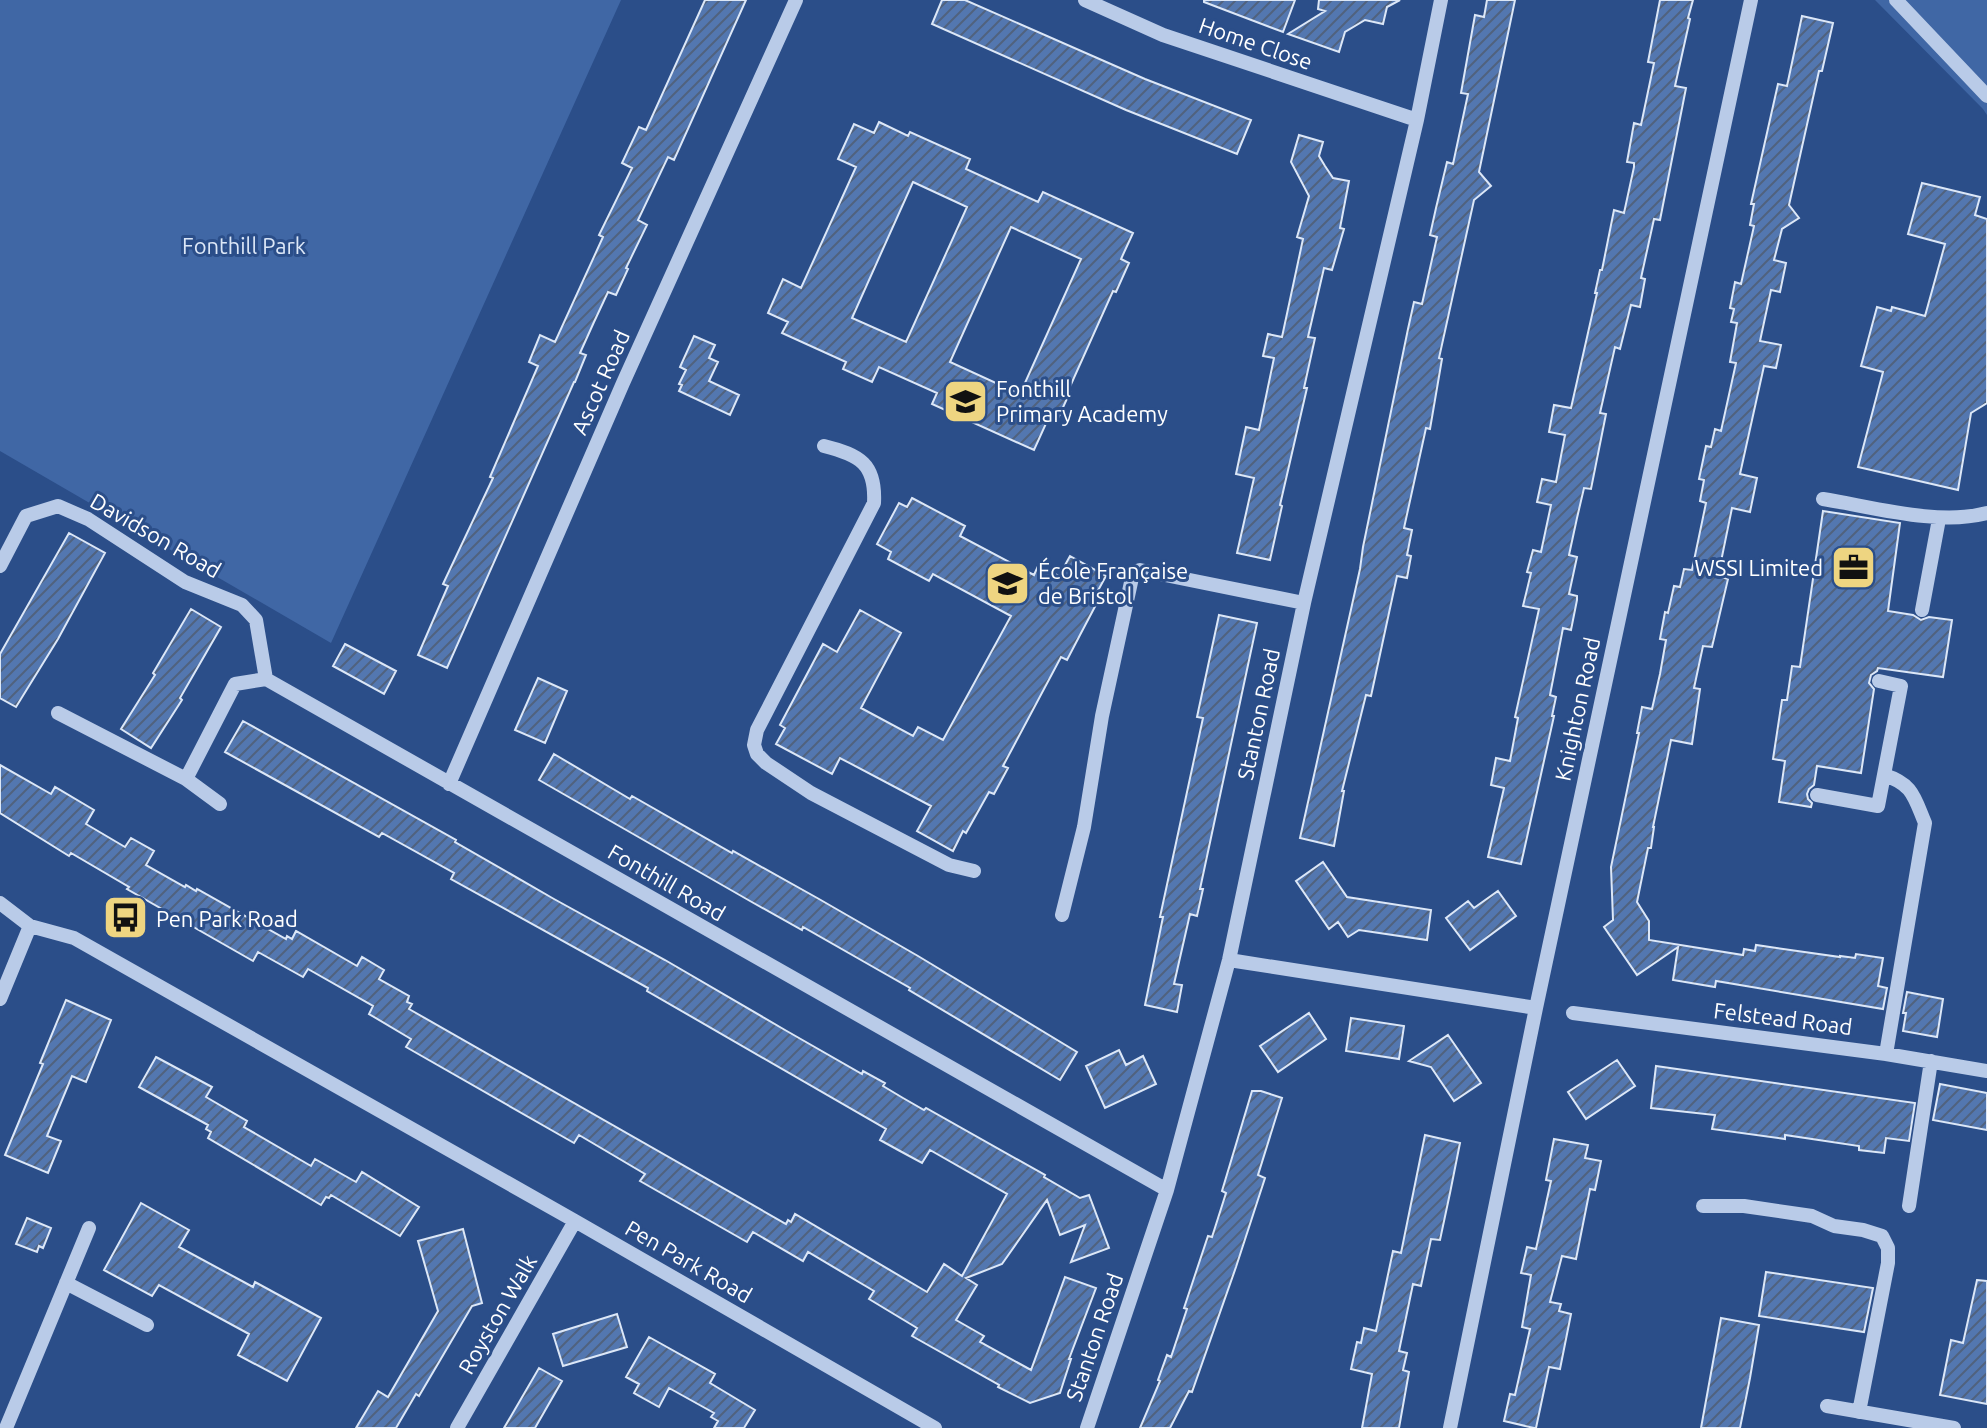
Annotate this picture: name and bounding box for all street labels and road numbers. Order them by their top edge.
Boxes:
street label: Home Close [1196,12,1316,74]
street label: Ascot Road [566,326,634,438]
street label: Davidson Road [86,488,226,582]
street label: Knighton Road [1550,635,1604,783]
street label: Stanton Road [1232,646,1284,782]
street label: Fonthill Road [604,838,730,926]
street label: Felstead Road [1712,997,1854,1039]
street label: Pen Park Road [621,1215,757,1307]
street label: Royston Walk [453,1250,541,1378]
street label: Stanton Road [1060,1270,1128,1404]

